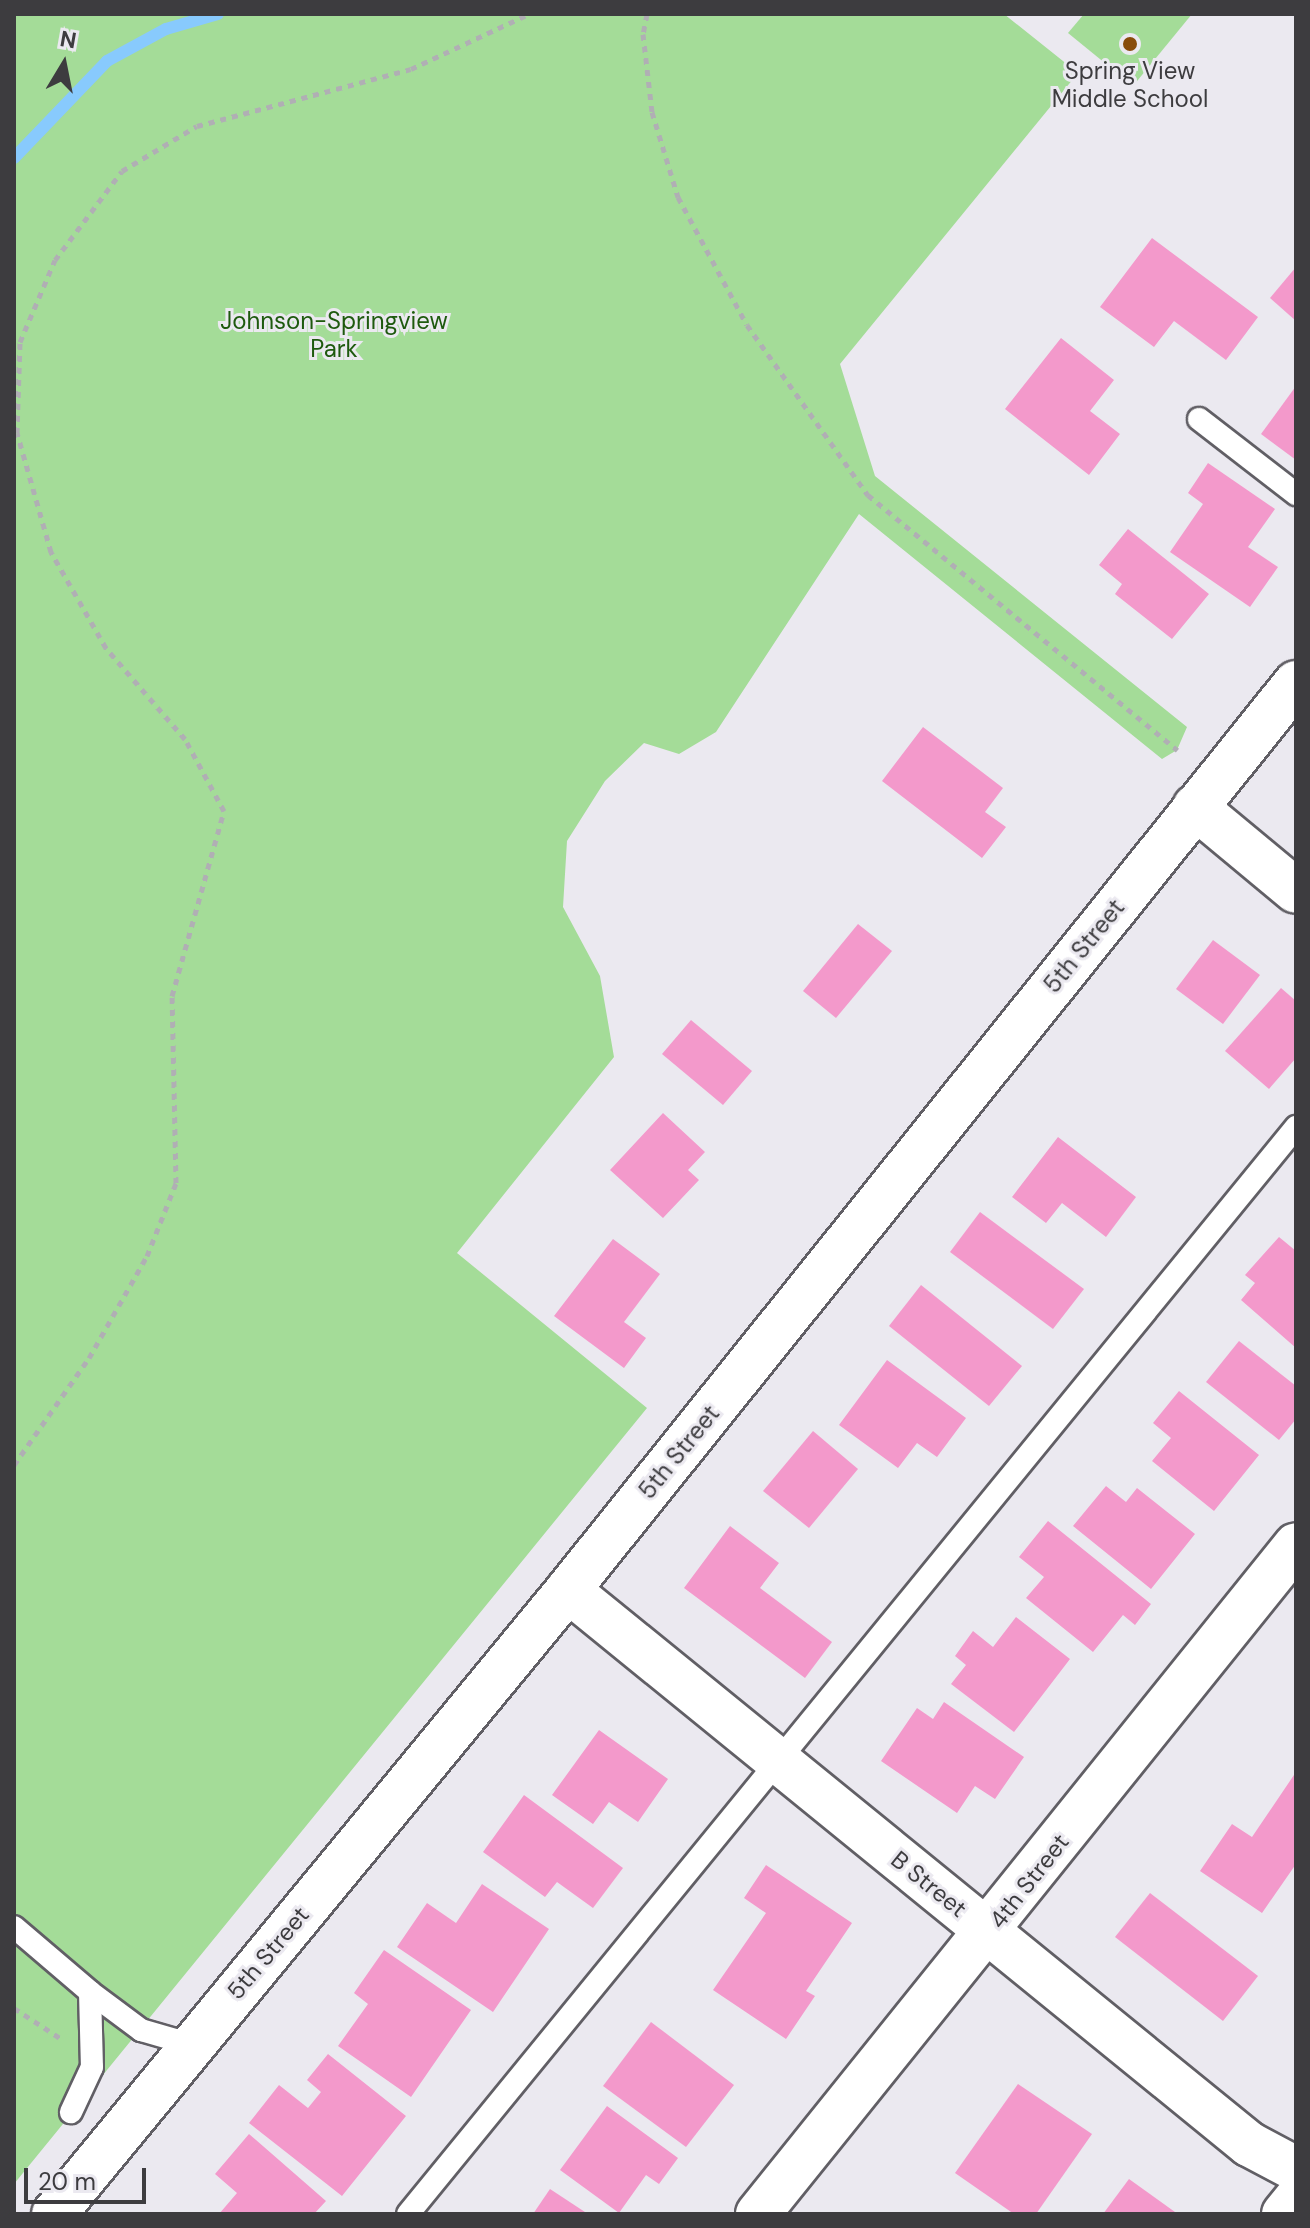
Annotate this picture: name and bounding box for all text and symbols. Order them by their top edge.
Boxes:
north arrow [24,24,104,104]
text: N [58,24,79,56]
marker: Spring View Middle School [1121,35,1139,53]
place label: Spring View Middle School [1052,57,1208,113]
park label: Johnson-Springview Park [220,307,448,363]
street label: 5th Street [1037,893,1131,999]
street label: 5th Street [632,1399,726,1505]
street label: 4th Street [983,1828,1075,1934]
street label: B Street [885,1845,973,1923]
street label: 5th Street [221,1901,315,2005]
scale bar [28,2152,150,2202]
text: 20 m [38,2166,96,2197]

